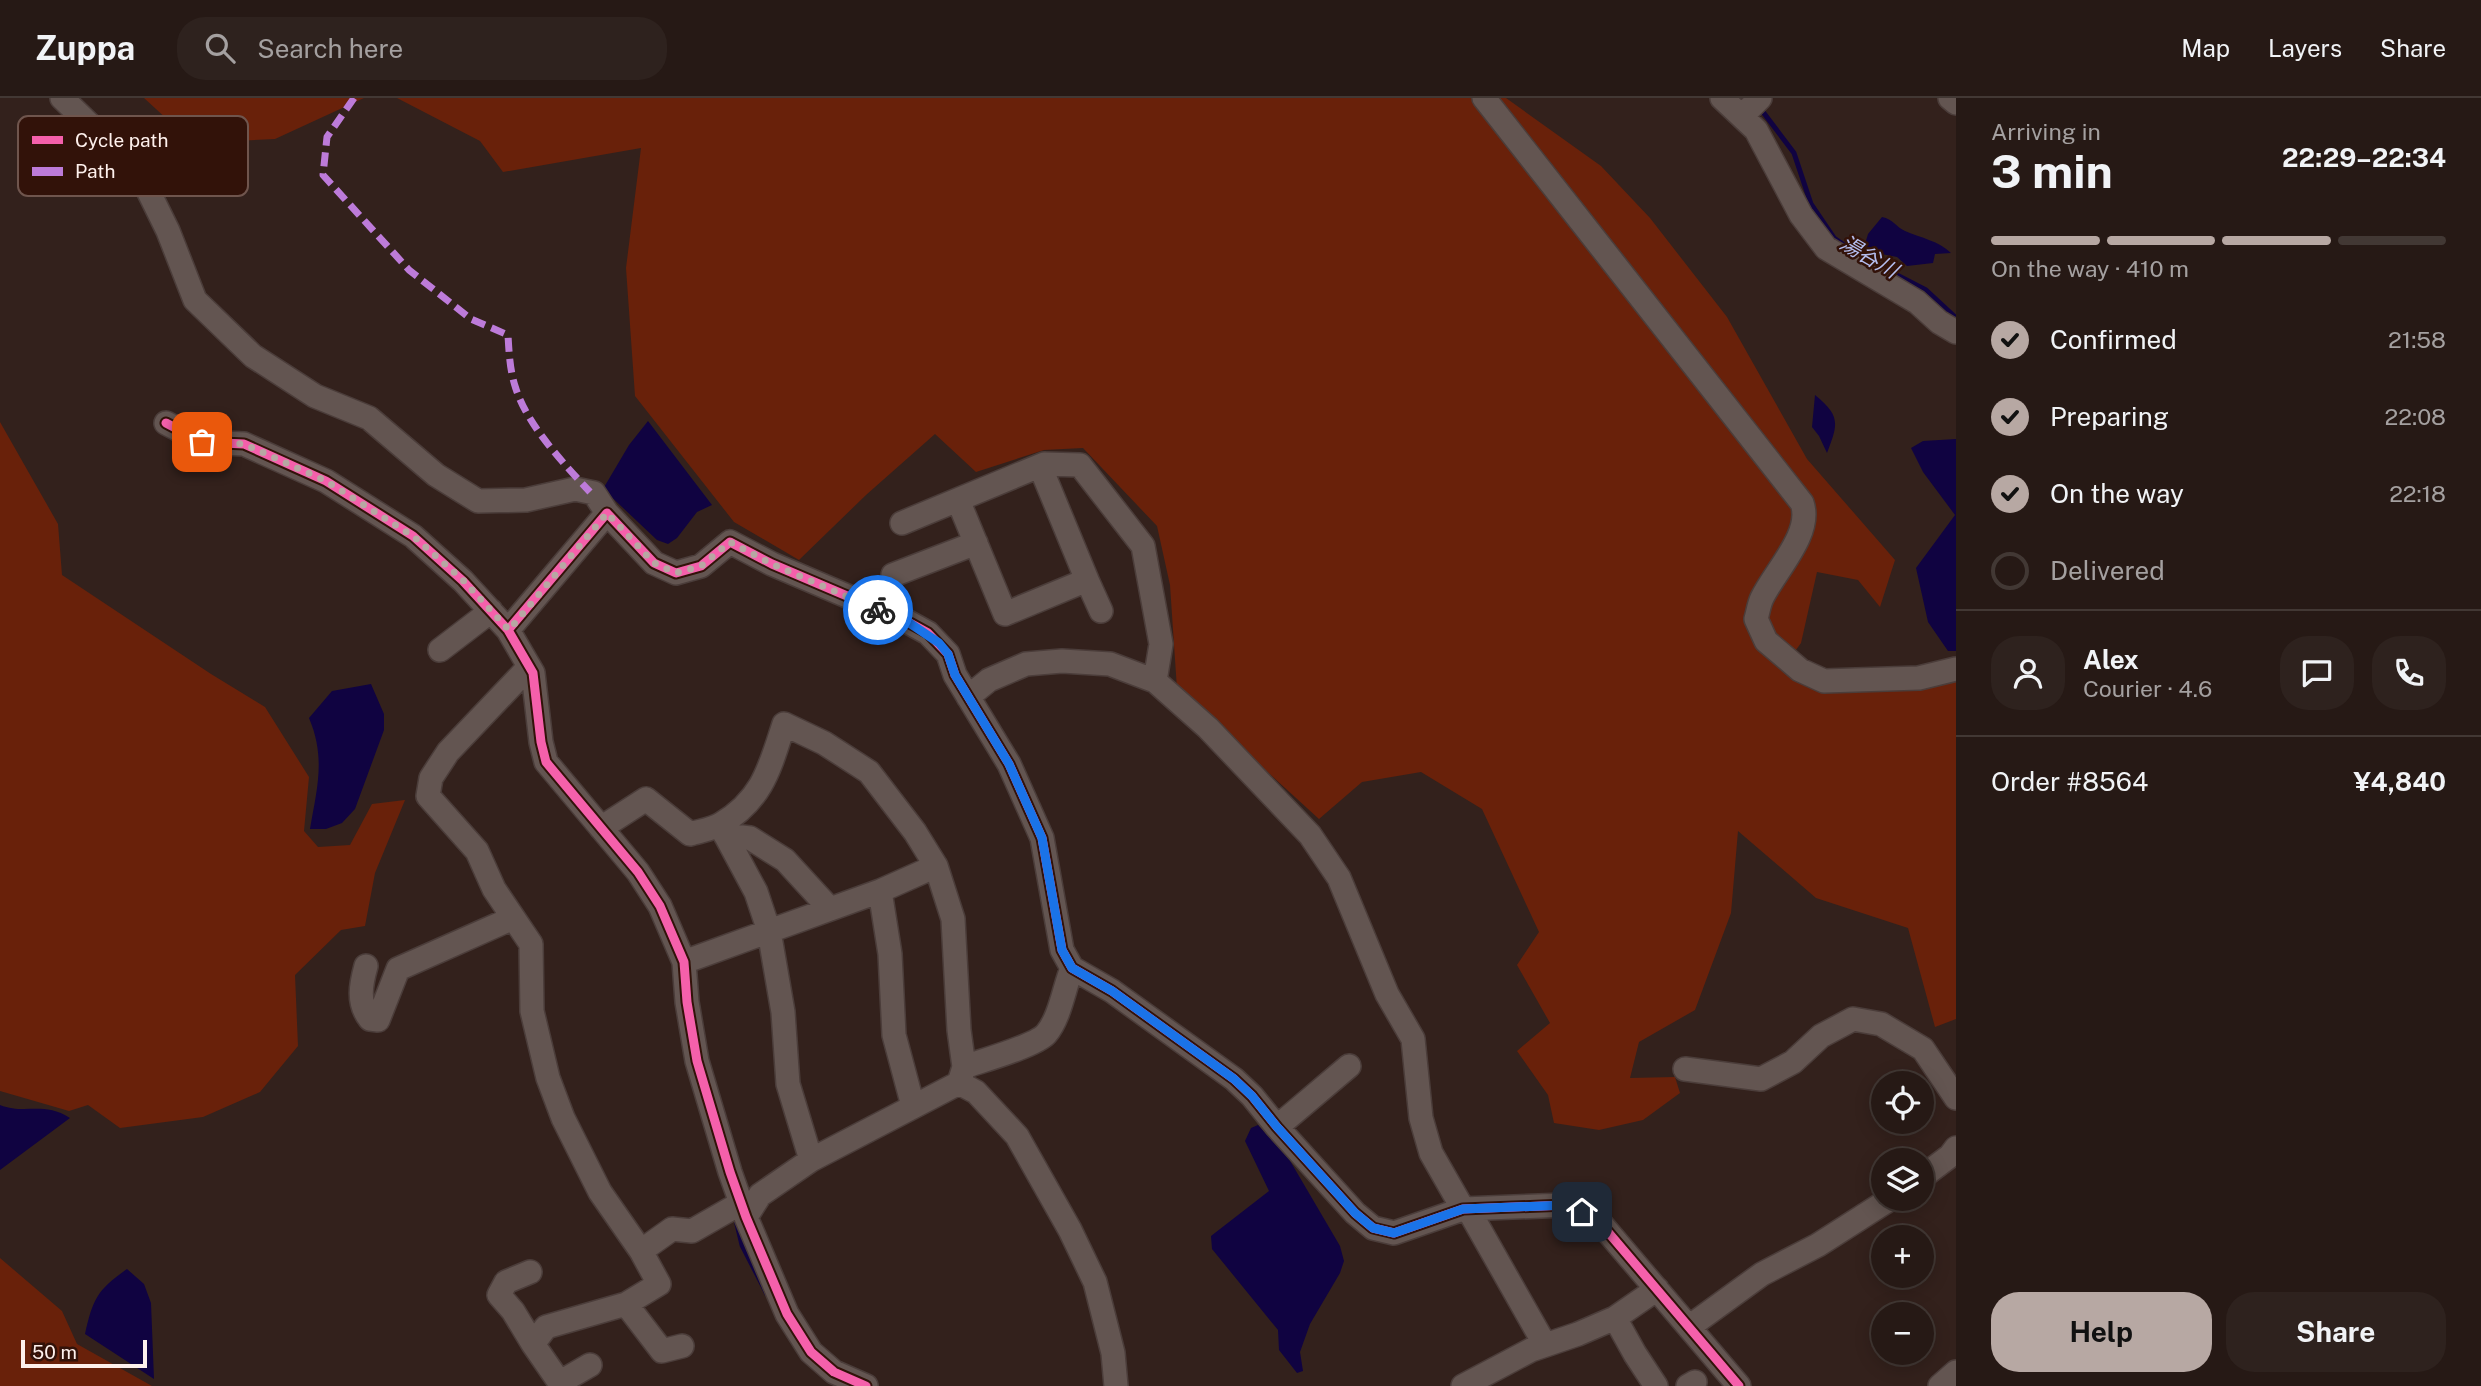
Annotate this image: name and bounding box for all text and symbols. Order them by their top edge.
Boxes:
search box [177,17,667,80]
text: Zuppa [35,29,135,67]
icon: search [201,29,239,67]
text: Search here [257,33,403,64]
text: Map [2181,34,2230,62]
text: Layers [2268,34,2342,62]
text: Share [2380,34,2446,62]
legend [18,116,248,196]
text: Arriving in [1991,118,2101,145]
text: Cycle path [75,129,168,151]
text: 22:29–22:34 [2282,142,2446,173]
text: 3 min [1991,144,2113,198]
text: Path [75,160,115,182]
water label: 湯谷川 [1836,230,1905,284]
text: On the way · 410 m [1991,255,2189,282]
icon: check [1991,321,2029,359]
text: Confirmed [2050,324,2177,355]
text: 21:58 [2388,326,2446,353]
icon: check [1991,398,2029,436]
text: Preparing [2050,401,2169,432]
text: 22:08 [2385,403,2446,430]
pin [172,412,232,472]
icon: bag [183,423,221,461]
icon: check [1991,475,2029,513]
text: On the way [2050,478,2184,509]
text: 22:18 [2389,480,2446,507]
text: Delivered [2050,555,2165,586]
courier [843,575,913,645]
icon: bike [859,591,897,629]
button: person [1991,636,2065,710]
button: chat [2280,636,2354,710]
button: phone [2372,636,2446,710]
text: Alex [2083,644,2139,675]
text: Courier · 4.6 [2083,675,2212,702]
text: Order #8564 [1991,766,2148,797]
text: ¥4,840 [2353,766,2446,797]
map controls [1871,1071,1934,1365]
button: locate [1871,1071,1934,1134]
button: layers [1871,1148,1934,1211]
pin [1552,1182,1612,1242]
icon: home [1563,1193,1601,1231]
button: + [1871,1225,1934,1288]
button: Help [1991,1292,2212,1372]
button: Share [2226,1292,2446,1372]
button: − [1871,1302,1934,1365]
scale bar [21,1337,147,1369]
text: 50 m [32,1341,77,1363]

